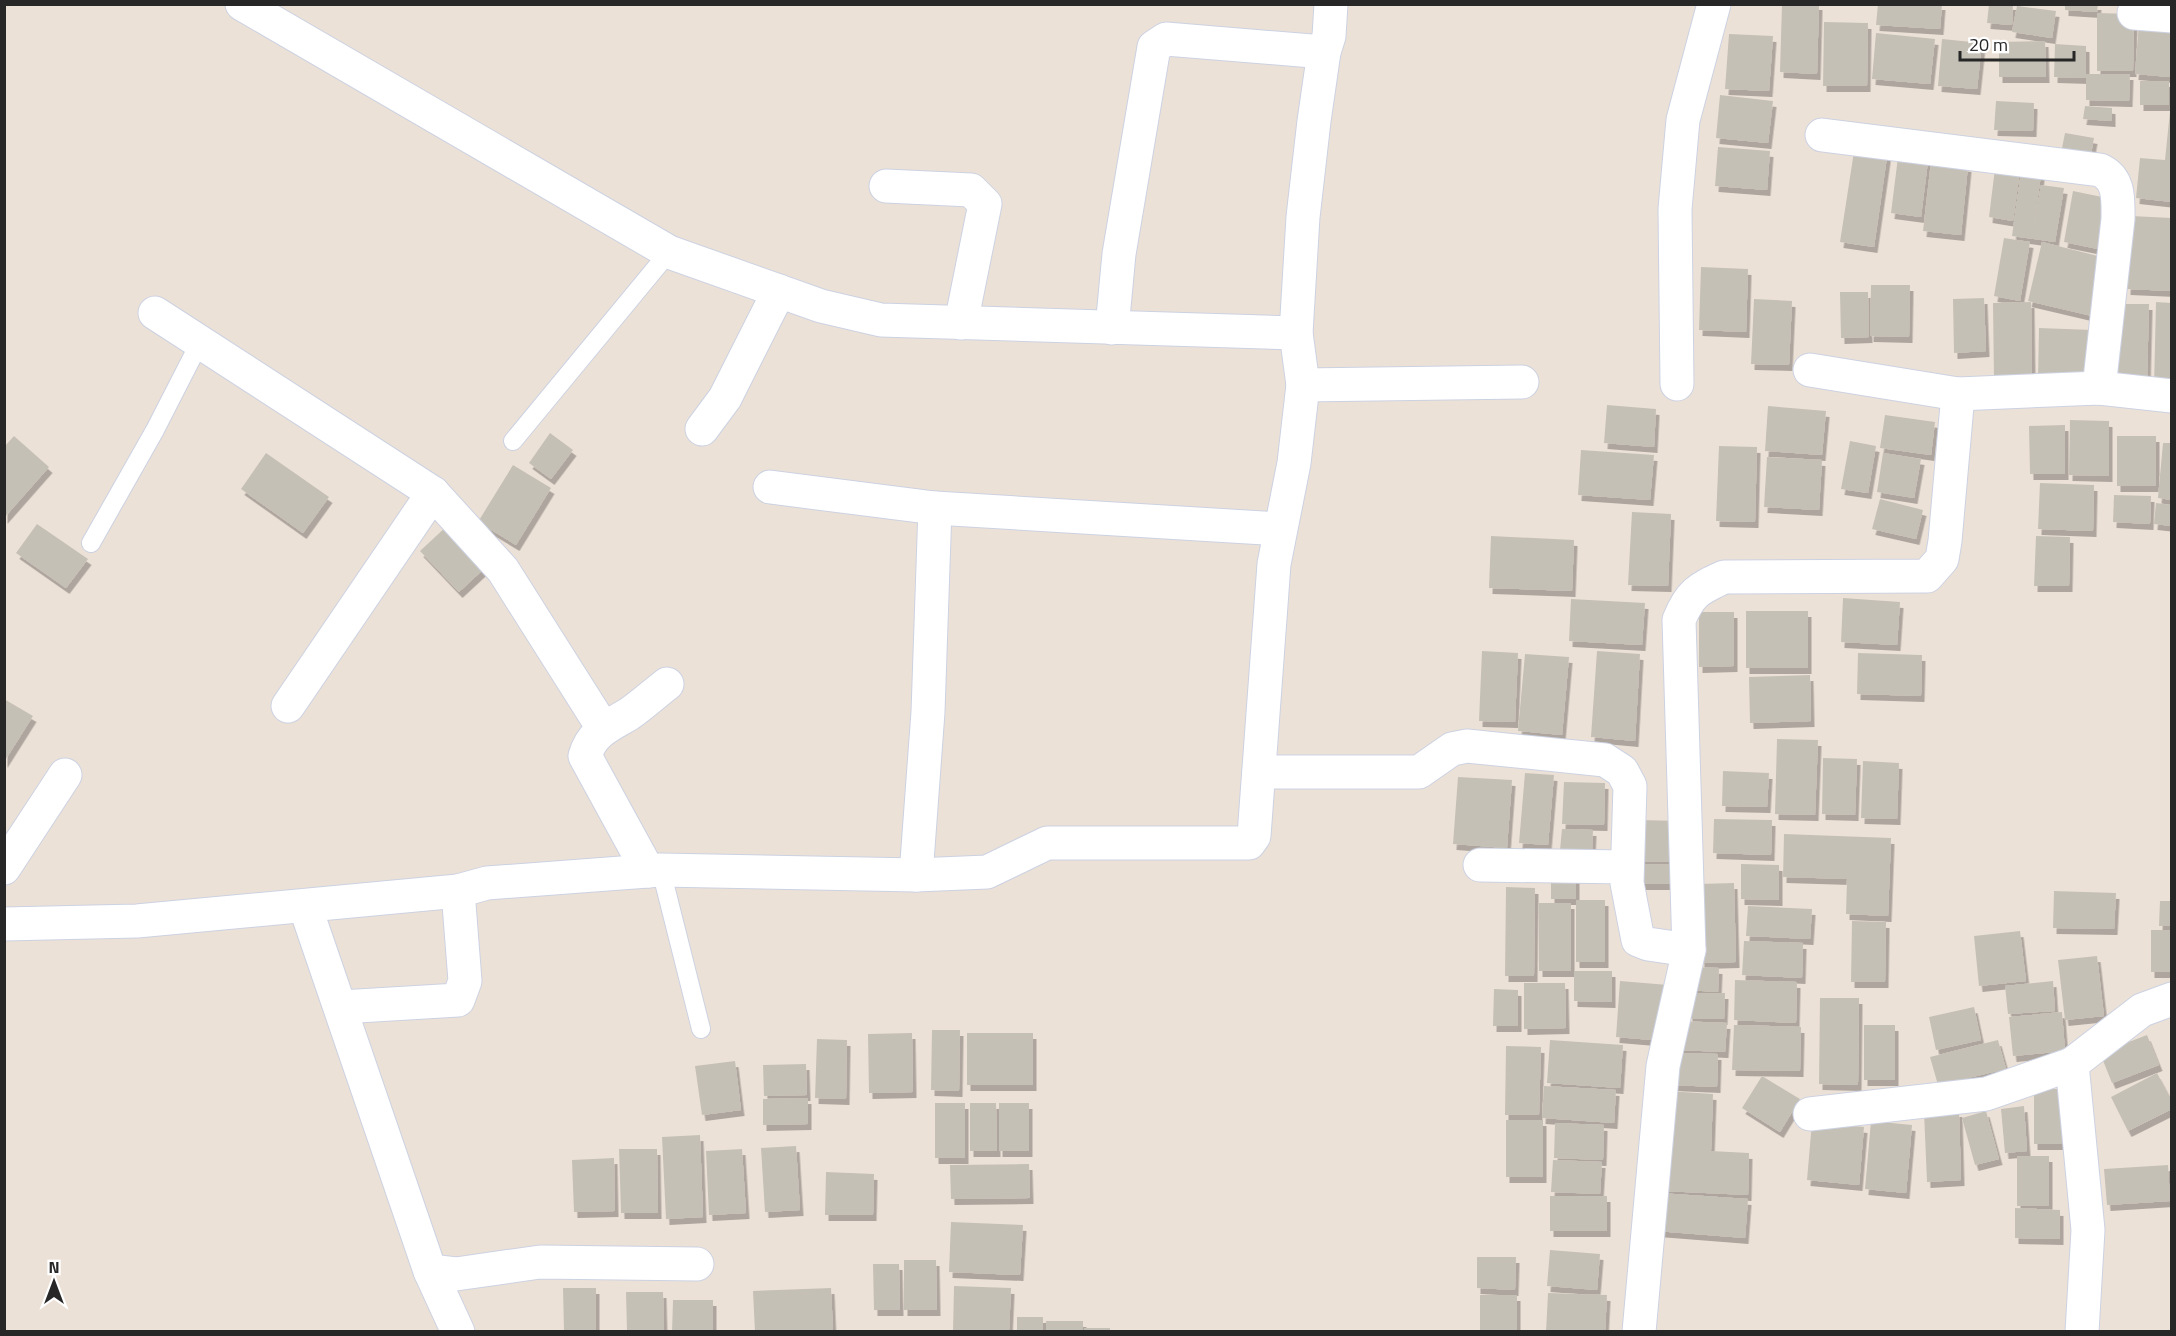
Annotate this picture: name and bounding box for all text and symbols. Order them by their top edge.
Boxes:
scale bar [1960,24,2074,62]
text: 20 m [1969,31,2008,58]
north arrow [24,1252,84,1312]
text: N [48,1255,60,1279]

